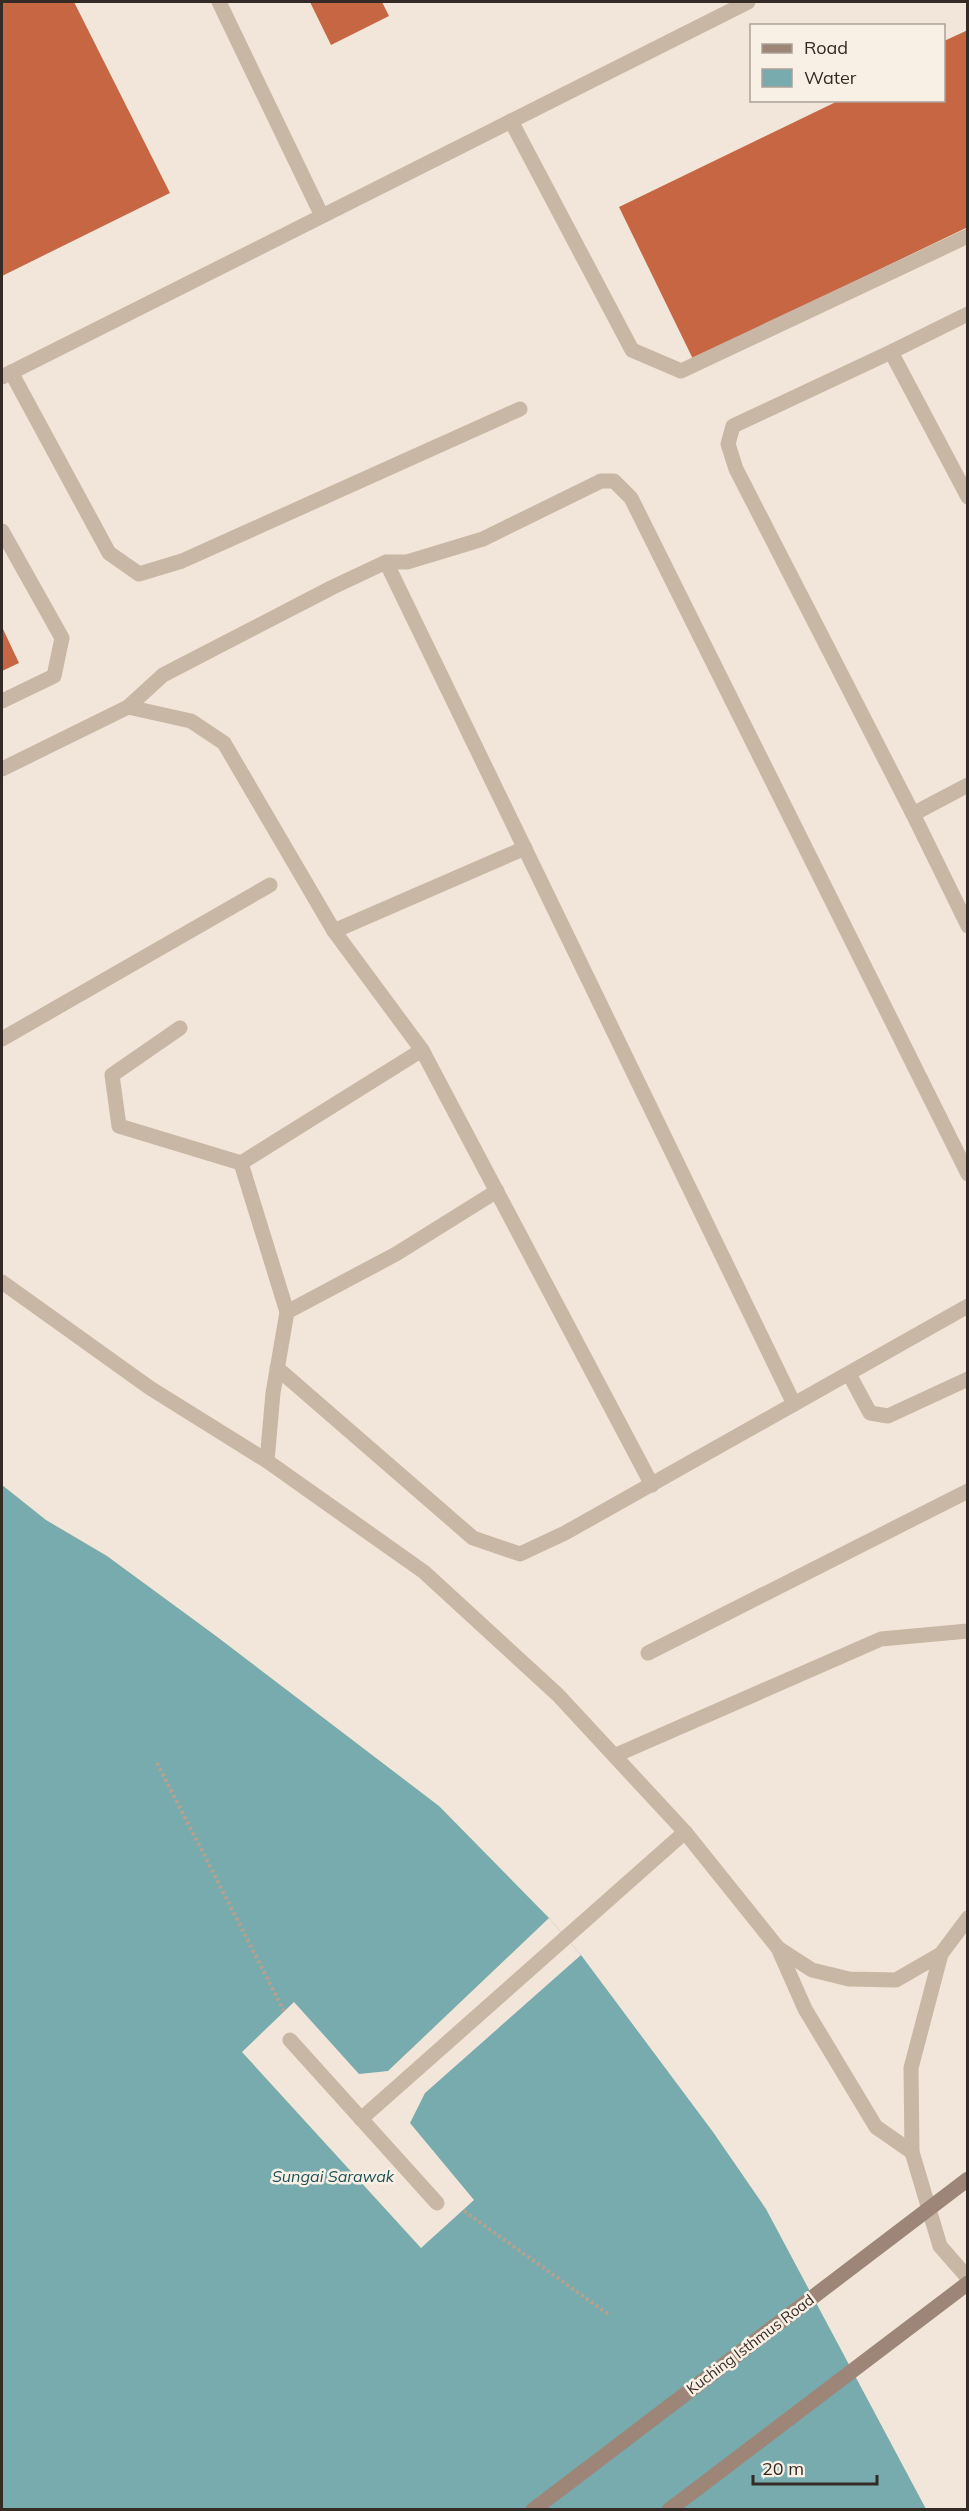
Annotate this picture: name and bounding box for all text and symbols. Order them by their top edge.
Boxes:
legend [750,24,945,102]
text: Road [804,36,848,59]
text: Water [804,66,857,89]
water label: Sungai Sarawak [272,2166,395,2186]
street label: Kuching Isthmus Road [682,2290,818,2398]
scale bar [753,2448,878,2486]
text: 20 m [762,2457,804,2480]

